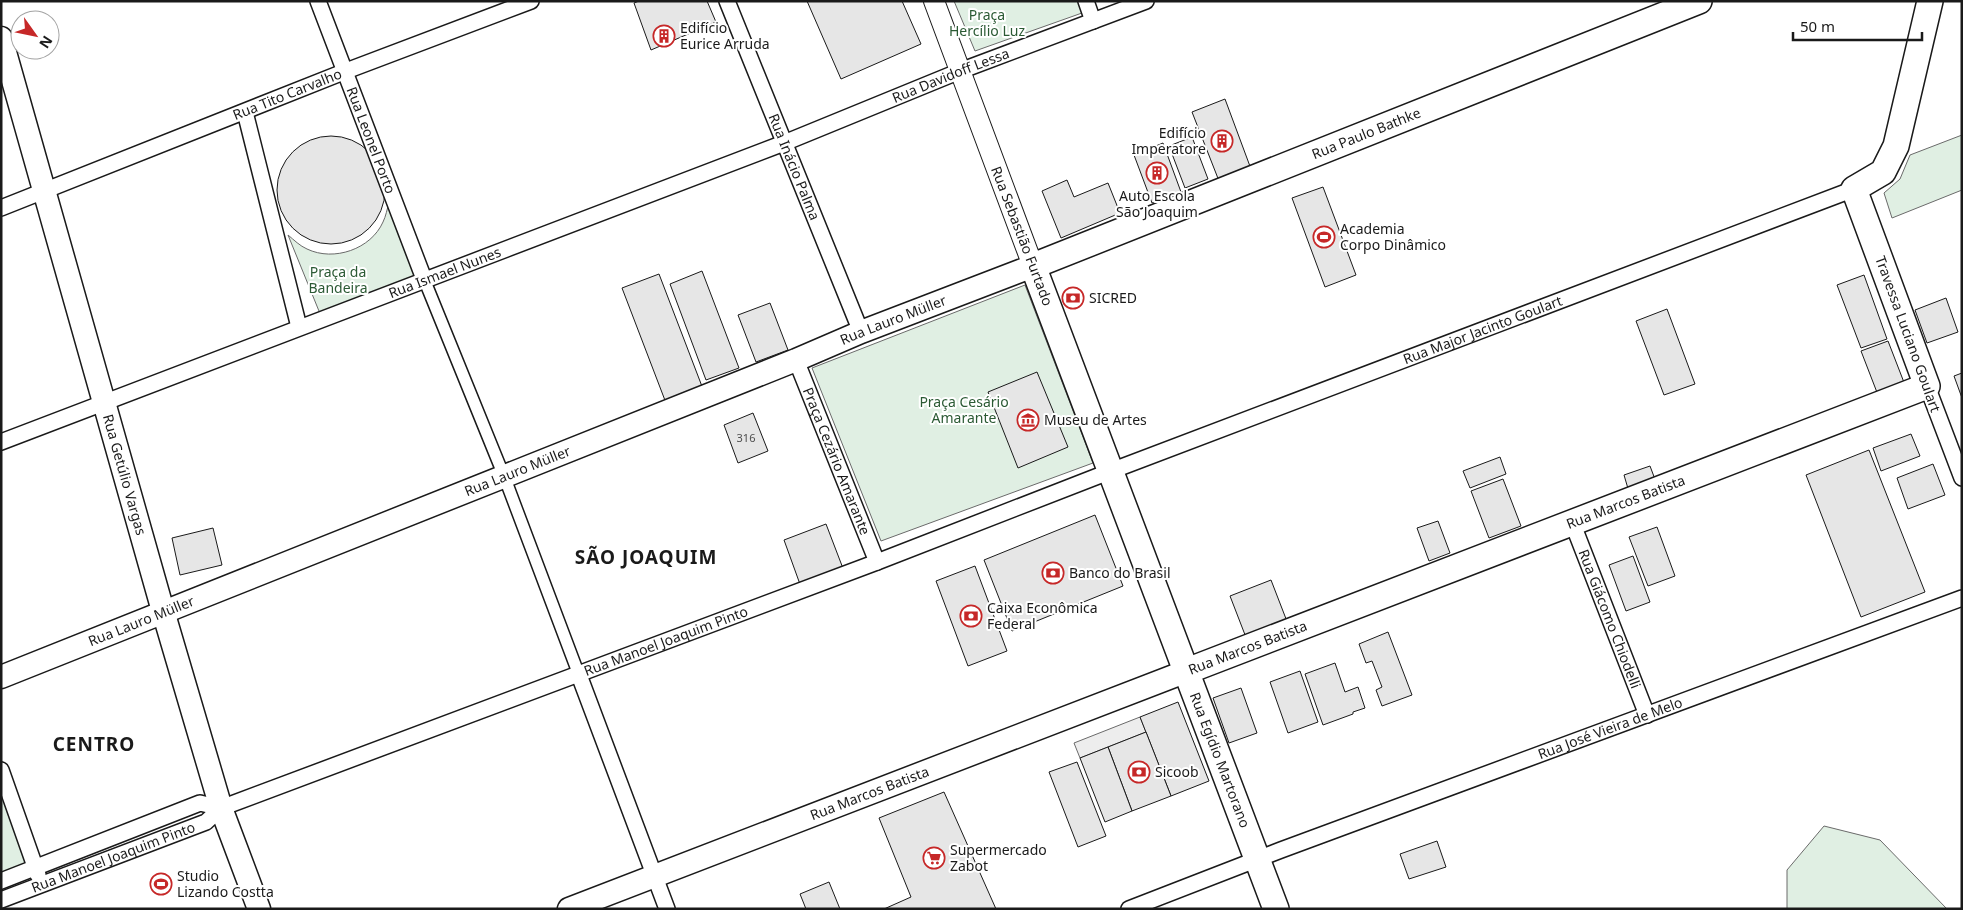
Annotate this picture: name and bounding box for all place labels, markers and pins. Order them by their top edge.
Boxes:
place label: Edifício Eurice Arruda [680,18,770,53]
building icon: Edifício Eurice Arruda [652,24,676,48]
place label: Edifício Imperatore [1131,123,1206,158]
building icon: Edifício Imperatore [1210,129,1234,153]
building icon: Auto Escola São Joaquim [1145,161,1169,185]
place label: Auto Escola São Joaquim [1116,186,1198,221]
place label: Academia Corpo Dinâmico [1340,219,1446,254]
sports icon: Academia Corpo Dinâmico [1312,225,1336,249]
bank icon: SICRED [1061,286,1085,310]
place label: SICRED [1089,288,1137,307]
museum icon: Museu de Artes [1016,408,1040,432]
place label: Museu de Artes [1044,410,1147,429]
bank icon: Banco do Brasil [1041,561,1065,585]
place label: Banco do Brasil [1069,563,1171,582]
place label: Caixa Econômica Federal [987,598,1098,633]
bank icon: Caixa Econômica Federal [959,604,983,628]
bank icon: Sicoob [1127,760,1151,784]
place label: Sicoob [1155,762,1199,781]
place label: Supermercado Zabot [950,840,1047,875]
supermarket icon: Supermercado Zabot [922,846,946,870]
place label: Studio Lizando Costta [177,866,274,901]
sports icon: Studio Lizando Costta [149,872,173,896]

